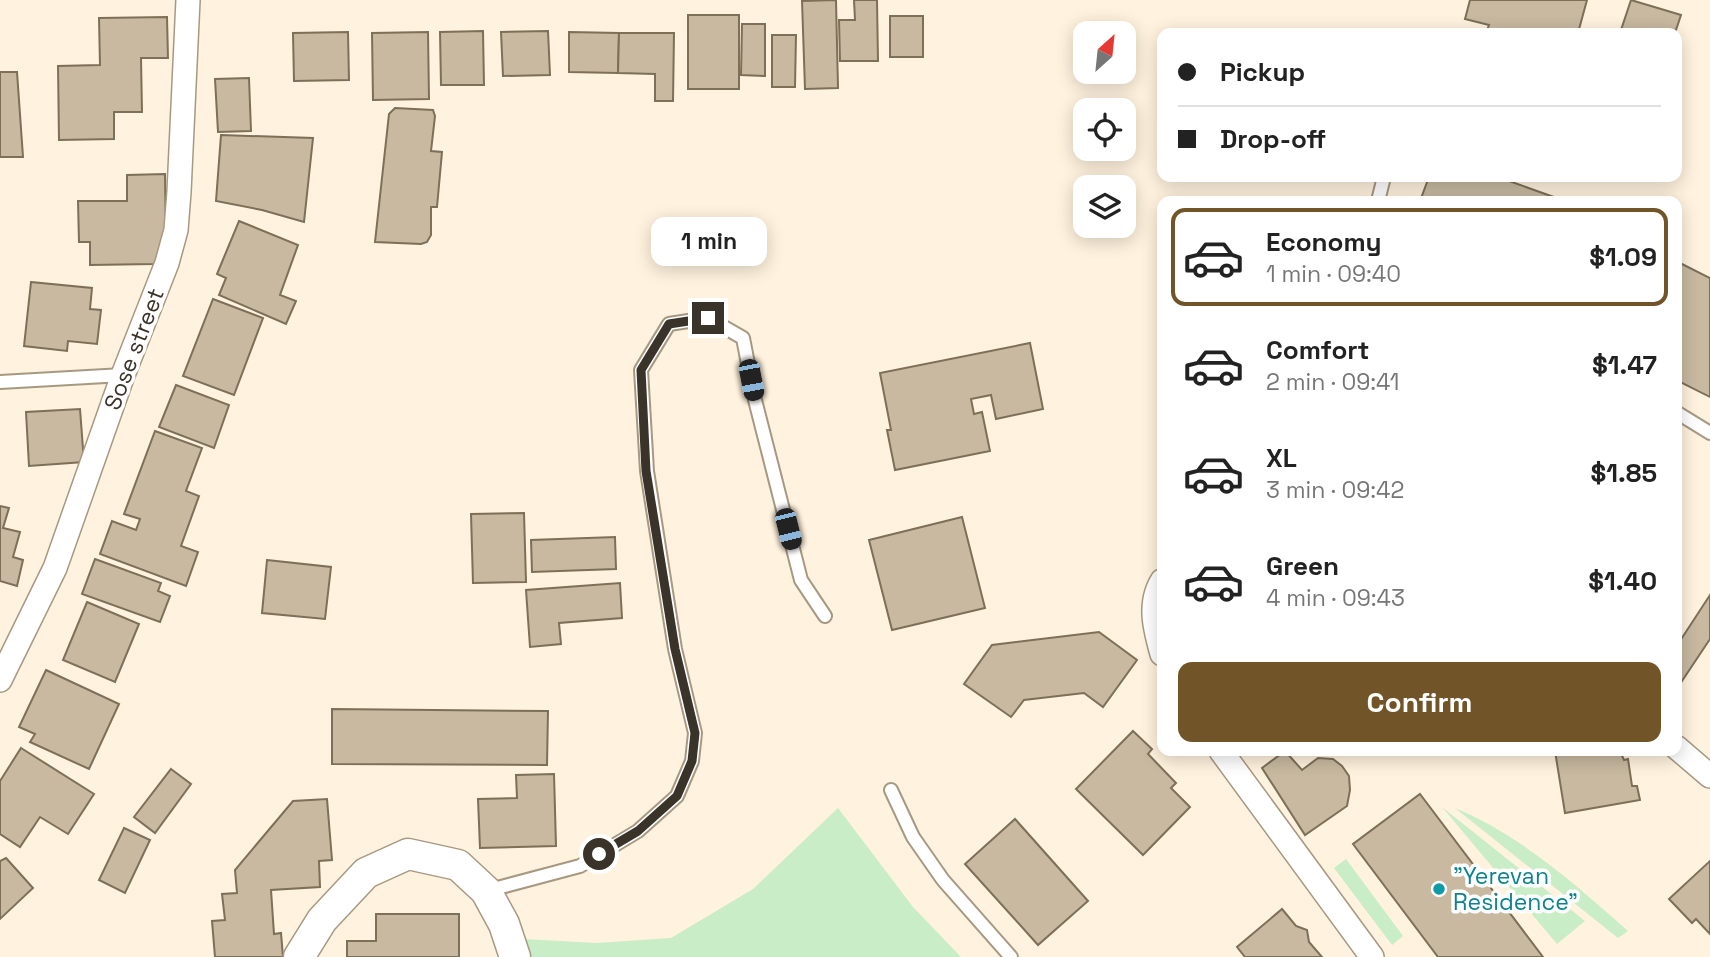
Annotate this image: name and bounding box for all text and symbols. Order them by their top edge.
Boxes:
north arrow [1073,21,1136,84]
map controls [1073,21,1136,238]
text: Pickup [1220,55,1305,89]
button: locate [1073,98,1136,161]
text: Drop-off [1220,122,1326,156]
button: layers [1073,175,1136,238]
callout: 1 min [650,216,766,266]
text: Economy [1266,225,1382,259]
text: 1 min [681,226,737,256]
icon: car [1182,226,1245,289]
text: $1.09 [1589,240,1657,274]
text: 1 min · 09:40 [1266,259,1401,289]
street label: Sose street [97,284,171,414]
route end [692,302,724,334]
text: Comfort [1266,333,1369,367]
icon: car [1182,334,1245,397]
text: $1.47 [1592,348,1657,382]
car [737,357,766,403]
text: 2 min · 09:41 [1266,367,1399,397]
text: XL [1266,441,1297,475]
icon: car [1182,442,1245,505]
text: $1.85 [1591,456,1657,490]
text: 3 min · 09:42 [1266,475,1404,505]
car [773,506,804,552]
text: Green [1266,549,1339,583]
icon: car [1182,550,1245,613]
text: $1.40 [1588,564,1657,598]
text: 4 min · 09:43 [1266,583,1405,613]
button: Confirm [1178,662,1661,742]
route start [583,838,615,870]
place label: "Yerevan Residence" [1453,861,1578,917]
marker: "Yerevan Residence" [1431,881,1447,897]

